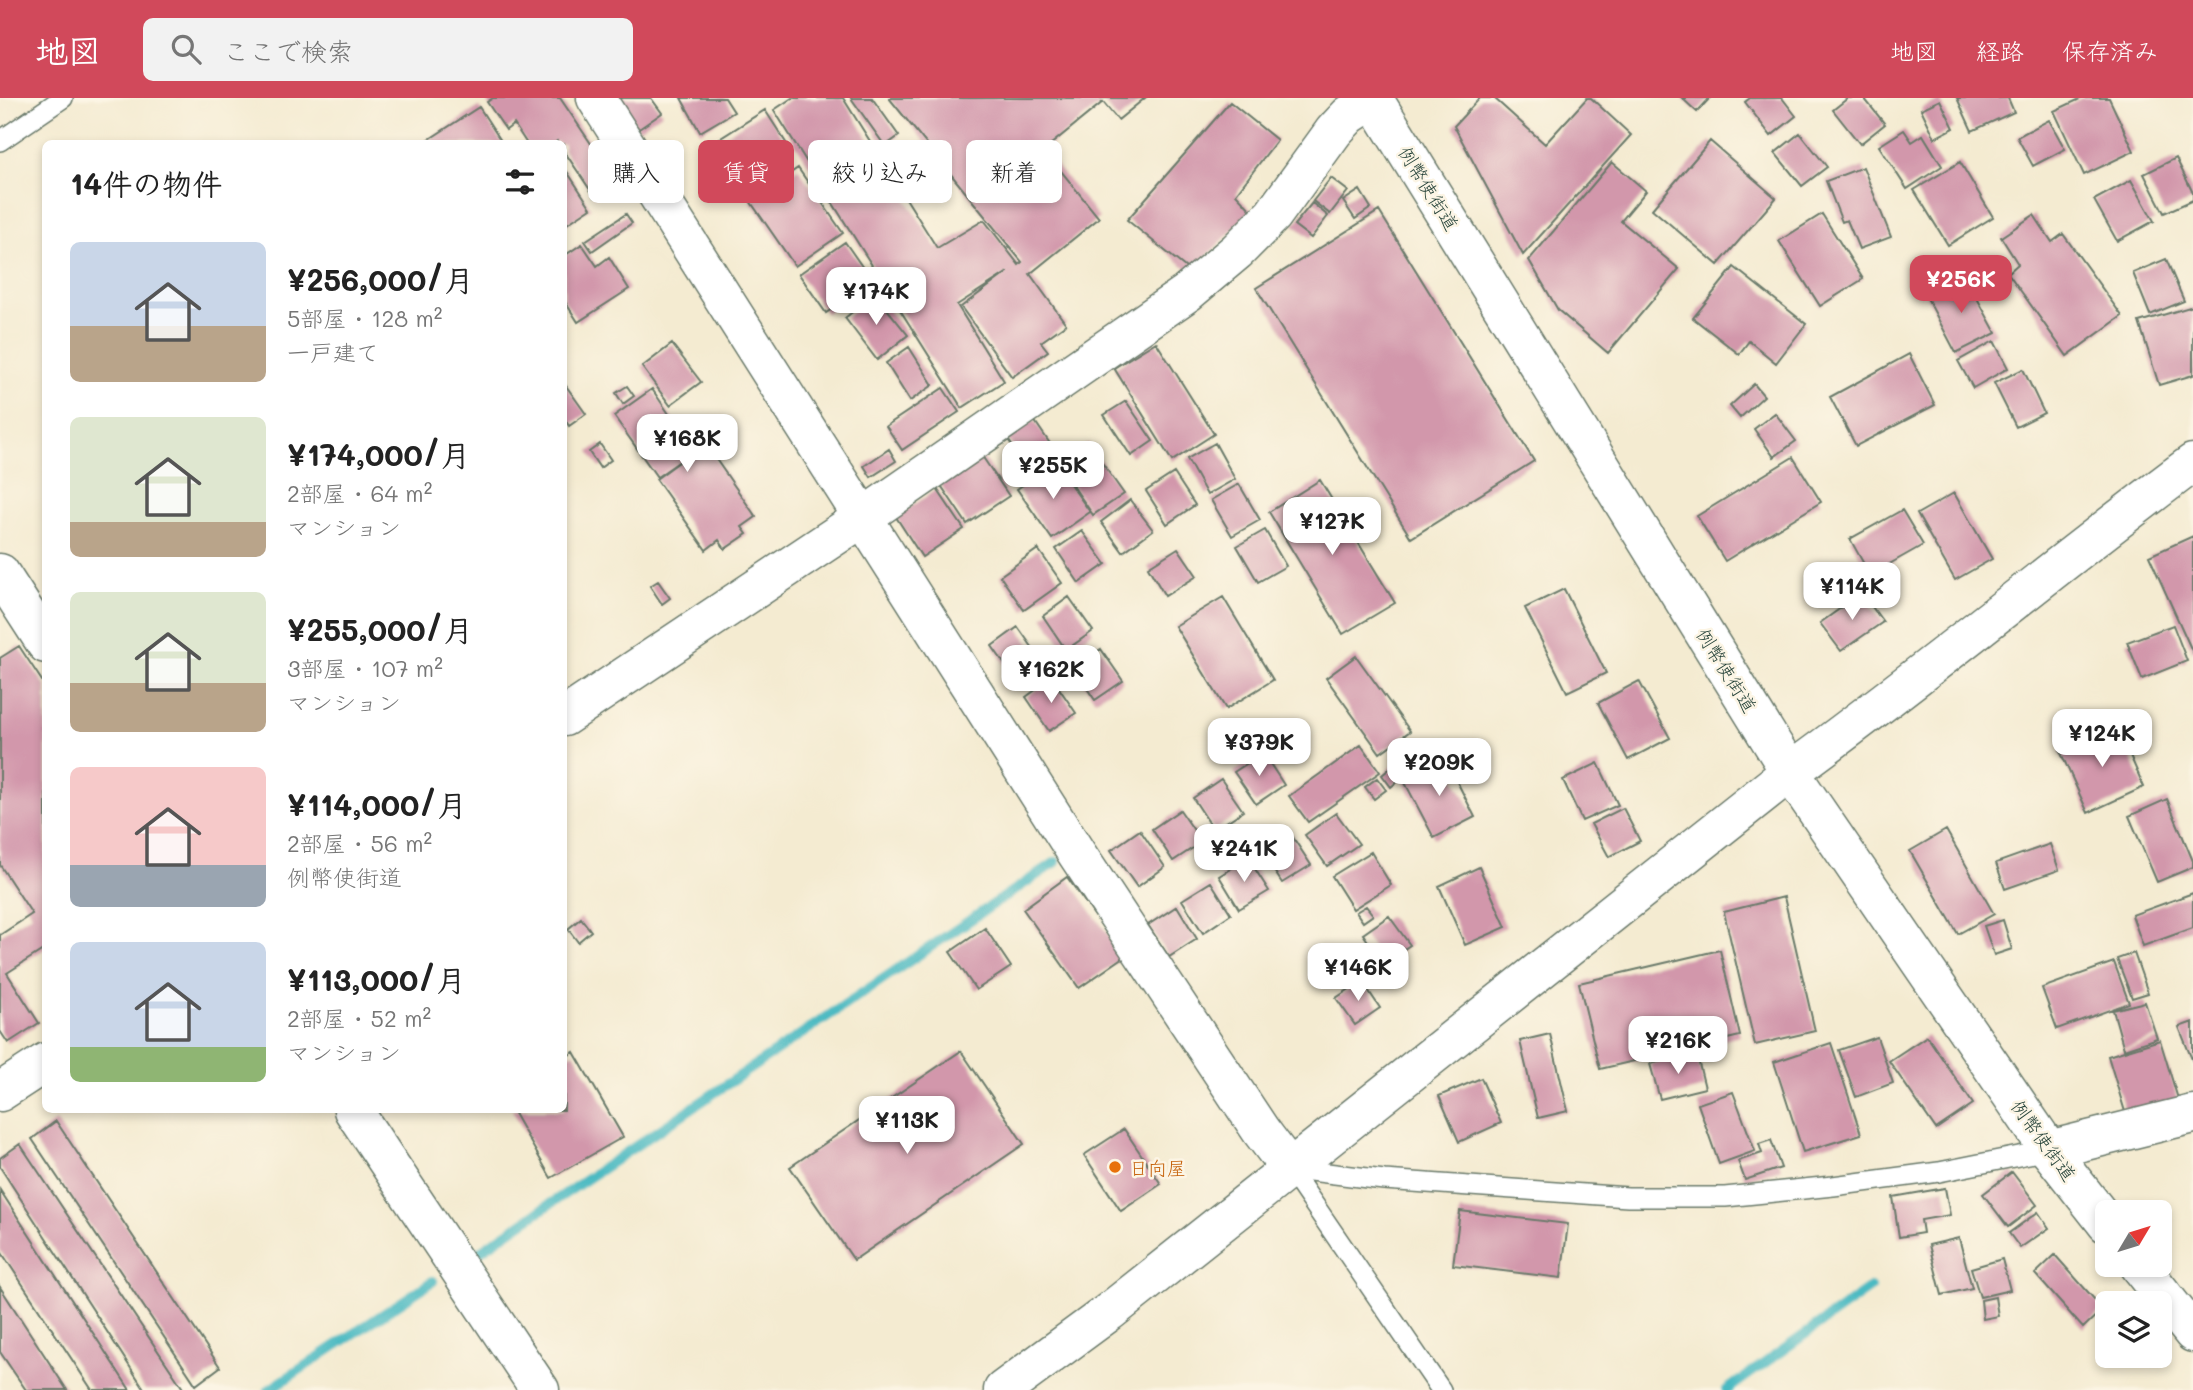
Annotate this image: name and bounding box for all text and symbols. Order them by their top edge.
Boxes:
search box [143,18,633,81]
text: 地図 [35,28,101,71]
icon: search [167,30,205,68]
text: ここで検索 [223,34,353,68]
text: 地図 [1890,35,1938,66]
text: 経路 [1976,35,2024,66]
text: 保存済み [2062,35,2158,66]
chip: 購入 [588,140,684,203]
chip: 賃貸 [698,140,794,203]
chip: 絞り込み [808,140,952,203]
chip: 新着 [966,140,1062,203]
street label: 例幣使街道 [1393,141,1465,235]
text: 14件の物件 [70,163,222,203]
icon: filters [501,163,539,201]
pin: ¥256K [1912,256,2010,315]
text: ¥256,000/月 [287,259,474,299]
text: ¥256K [1926,263,1996,293]
pin: ¥174K [827,268,925,327]
icon: home [126,270,210,354]
text: ¥174K [842,275,910,305]
text: 5部屋 · 128 m² [287,303,443,333]
text: 一戸建て [287,337,379,367]
pin: ¥168K [638,414,736,474]
text: ¥168K [653,422,721,452]
text: ¥174,000/月 [287,434,470,474]
pin: ¥255K [1004,442,1102,501]
icon: home [126,445,210,529]
text: ¥255K [1018,449,1088,479]
text: 2部屋 · 64 m² [287,478,432,508]
pin: ¥127K [1283,498,1381,557]
text: ¥127K [1299,505,1365,535]
text: マンション [287,512,401,542]
pin: ¥114K [1803,562,1901,622]
text: ¥114K [1819,570,1885,600]
text: ¥255,000/月 [287,609,473,649]
icon: home [126,620,210,704]
street label: 例幣使街道 [1691,623,1763,717]
pin: ¥162K [1002,646,1100,705]
text: 3部屋 · 107 m² [287,653,443,683]
text: ¥162K [1017,653,1085,683]
text: マンション [287,687,401,717]
pin: ¥124K [2053,710,2151,769]
text: ¥124K [2068,717,2136,747]
pin: ¥379K [1210,718,1308,778]
text: ¥379K [1224,726,1294,756]
pin: ¥209K [1390,738,1488,798]
text: ¥209K [1403,746,1475,776]
text: ¥114,000/月 [287,784,467,824]
icon: home [126,795,210,879]
pin: ¥241K [1195,824,1293,884]
text: 2部屋 · 56 m² [287,828,432,858]
text: ¥241K [1210,832,1278,862]
text: 例幣使街道 [287,862,402,892]
pin: ¥146K [1309,944,1407,1003]
text: ¥146K [1324,951,1392,981]
text: ¥113,000/月 [287,959,466,999]
icon: home [126,970,210,1054]
text: 2部屋 · 52 m² [287,1003,431,1033]
pin: ¥216K [1629,1016,1727,1076]
text: ¥216K [1644,1024,1712,1054]
text: マンション [287,1037,401,1067]
street label: 例幣使街道 [2006,1094,2082,1186]
pin: ¥113K [858,1096,956,1156]
text: ¥113K [875,1104,939,1134]
place label: 日向屋 [1129,1155,1186,1180]
marker: 日向屋 [1107,1159,1123,1175]
north arrow [2095,1200,2172,1278]
map controls [2095,1200,2172,1368]
button: layers [2095,1291,2172,1368]

